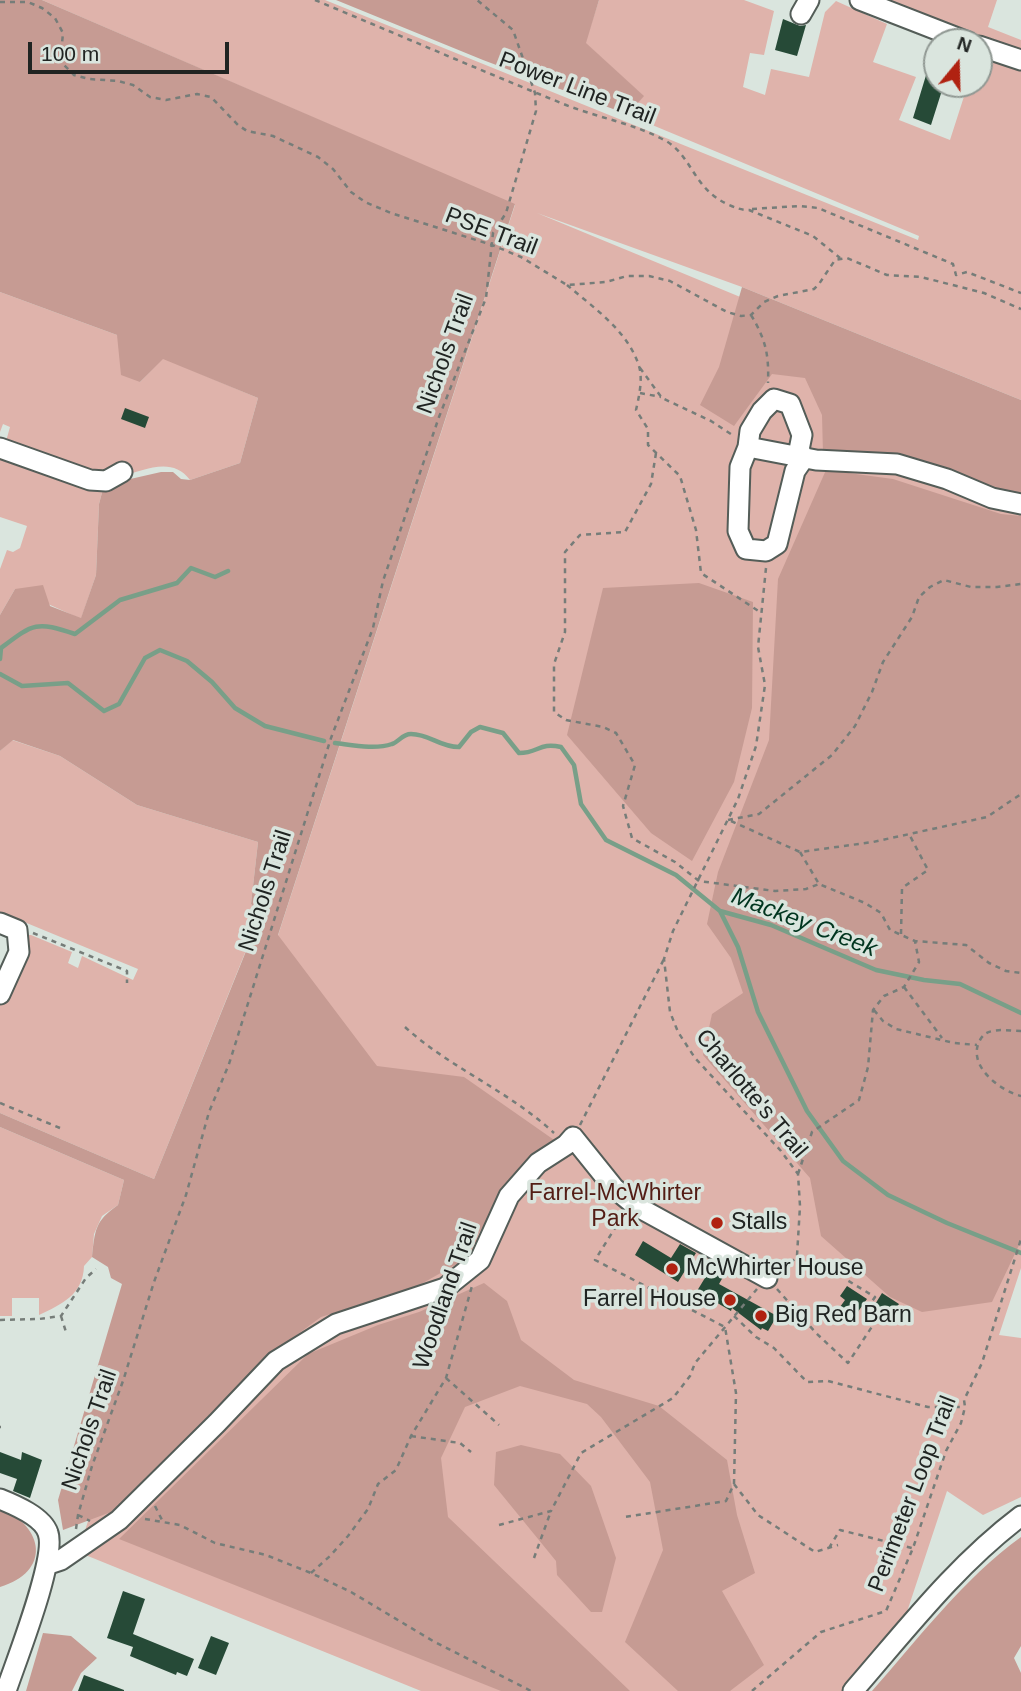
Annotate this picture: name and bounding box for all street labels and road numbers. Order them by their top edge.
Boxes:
street label: Power Line Trail [495,46,659,132]
street label: PSE Trail [441,202,541,262]
street label: Nichols Trail [412,290,480,418]
street label: Nichols Trail [233,827,299,955]
street label: Charlotte's Trail [689,1024,813,1164]
street label: Woodland Trail [408,1219,484,1373]
street label: Nichols Trail [56,1366,124,1494]
street label: Perimeter Loop Trail [863,1392,963,1596]

